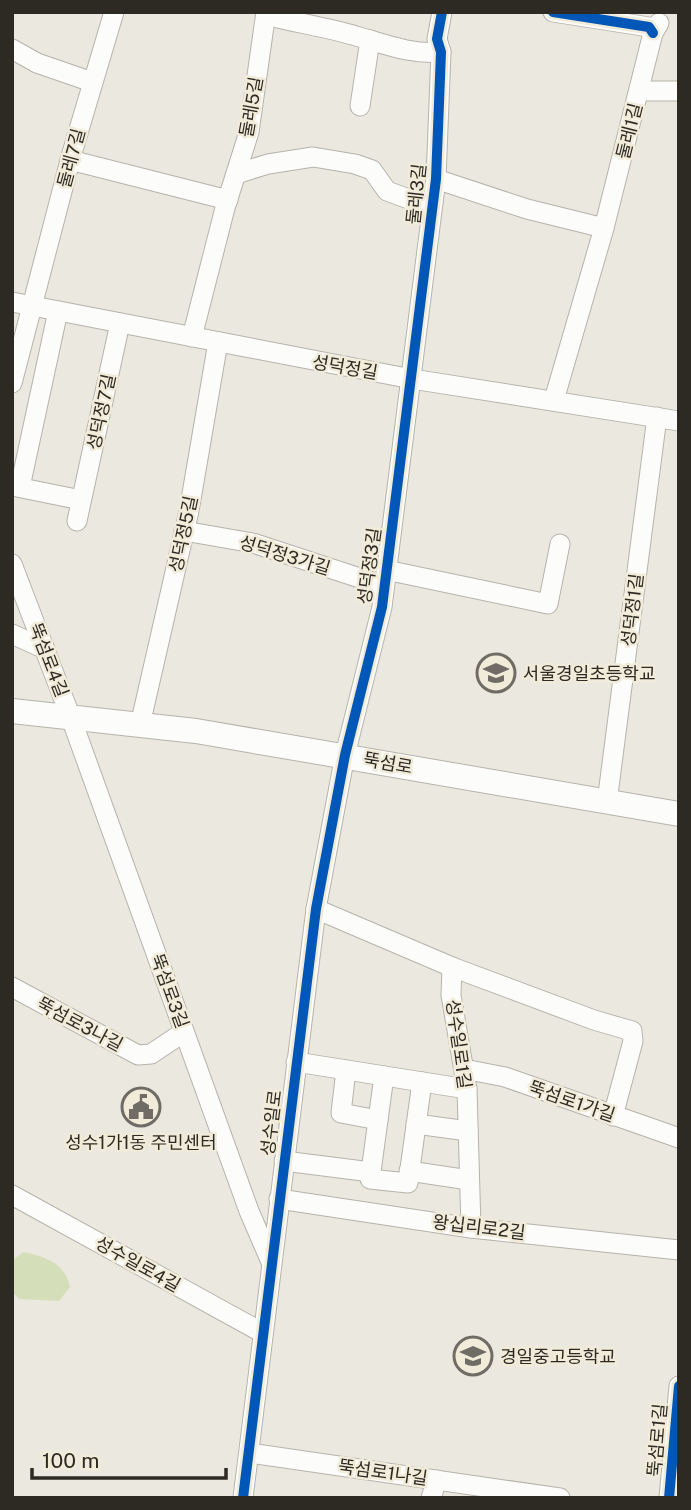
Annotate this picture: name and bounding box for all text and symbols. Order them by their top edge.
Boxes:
street label: 둘레5길 [235,75,267,139]
street label: 둘레1길 [612,101,646,161]
street label: 둘레7길 [53,126,89,190]
street label: 둘레3길 [402,163,430,225]
street label: 성덕정길 [311,351,379,383]
street label: 성덕정7길 [83,372,119,452]
street label: 성덕정5길 [165,494,201,574]
street label: 성덕정3길 [353,526,385,606]
street label: 성덕정3가길 [237,531,333,579]
street label: 성덕정1길 [617,572,647,648]
street label: 뚝섬로4길 [25,620,73,700]
school or university icon: 서울경일초등학교 [475,652,517,694]
place label: 서울경일초등학교 [523,663,655,684]
street label: 뚝섬로 [362,748,414,778]
street label: 뚝섬로3길 [147,951,193,1031]
street label: 뚝섬로3나길 [34,993,126,1055]
street label: 성수일로1길 [442,998,476,1090]
street label: 뚝섬로1가길 [526,1076,618,1126]
public building icon: 성수1가1동 주민센터 [120,1086,162,1128]
street label: 성수일로 [257,1089,285,1157]
place label: 성수1가1동 주민센터 [65,1132,217,1153]
street label: 왕십리로2길 [431,1211,527,1243]
street label: 성수일로4길 [92,1232,184,1296]
school or university icon: 경일중고등학교 [452,1335,494,1377]
place label: 경일중고등학교 [500,1346,616,1367]
street label: 뚝섬로1길 [643,1402,671,1478]
scale bar [32,1436,226,1480]
text: 100 m [42,1448,99,1473]
street label: 뚝섬로1나길 [337,1455,429,1489]

